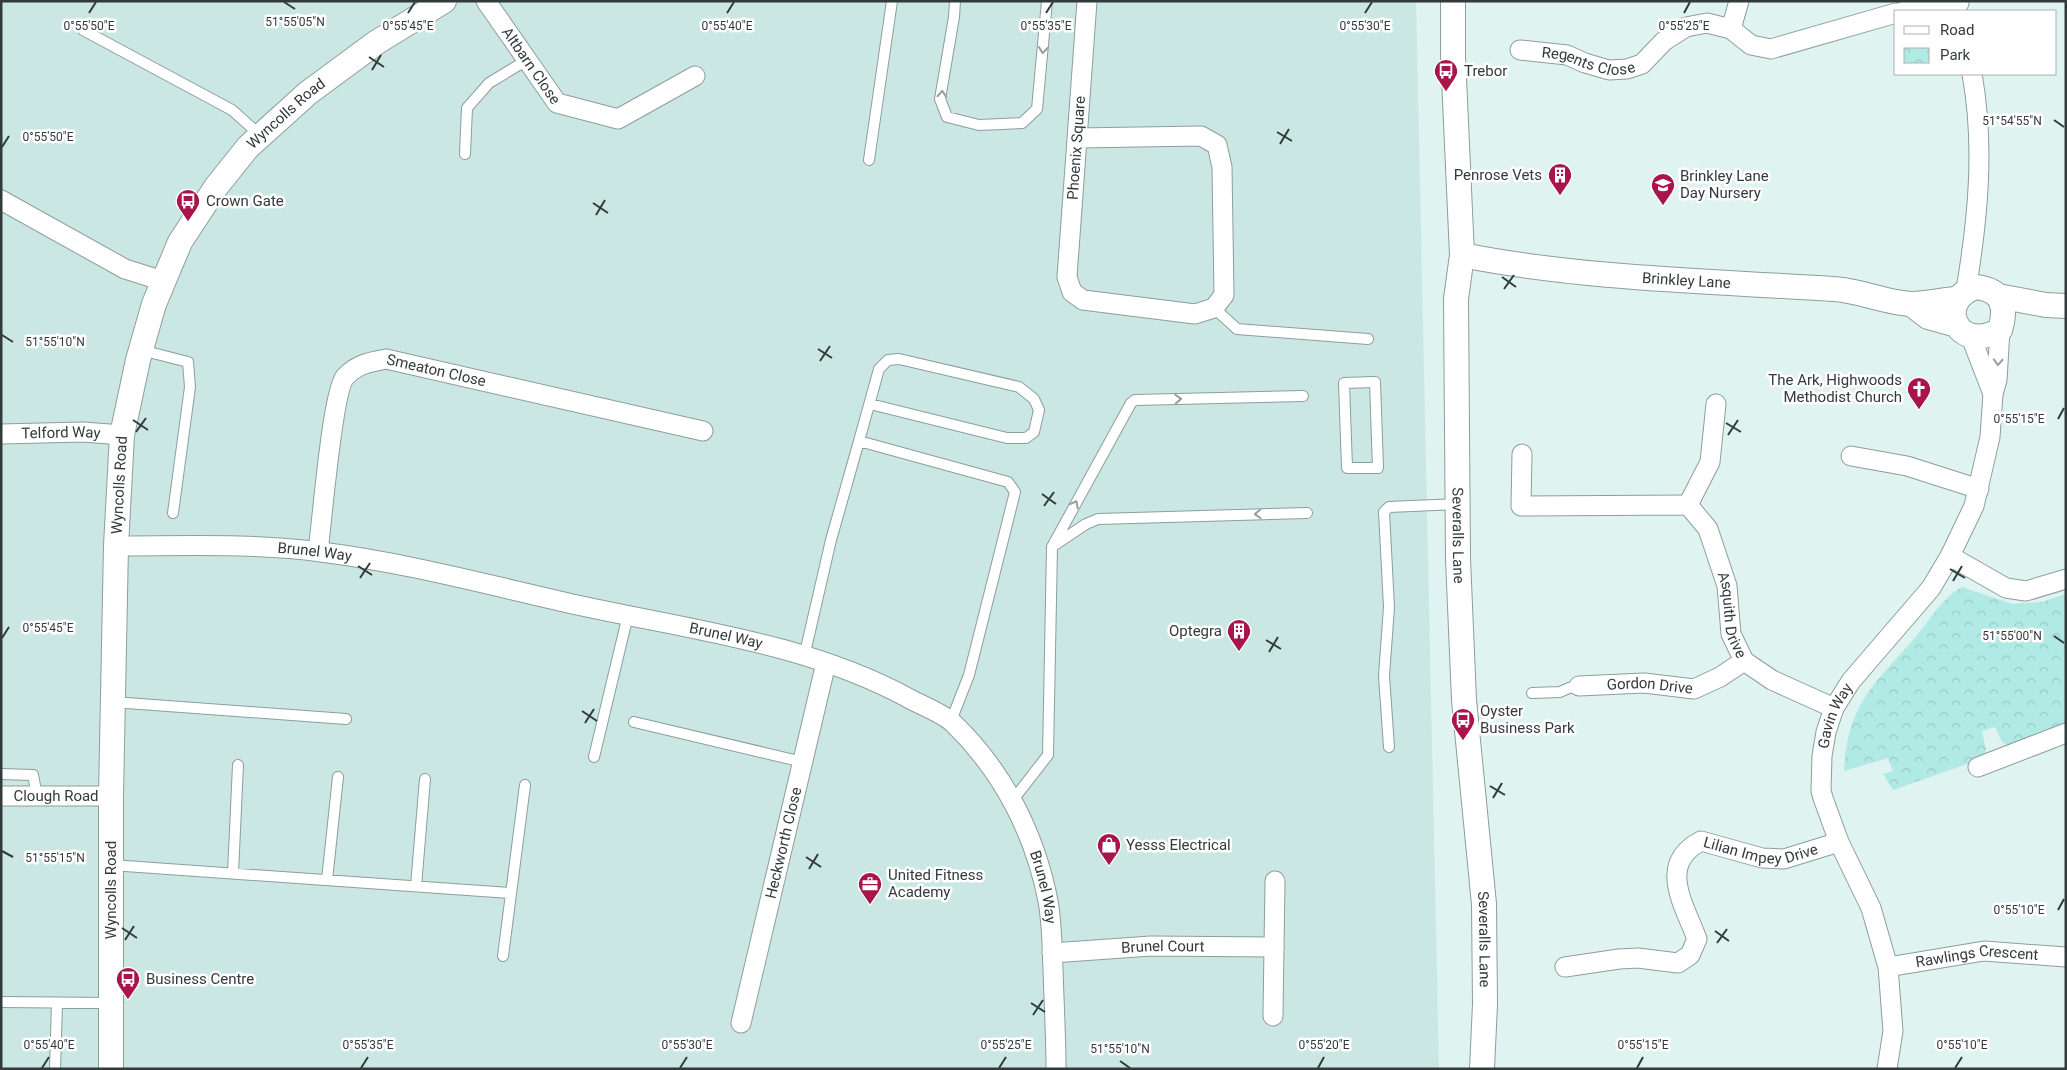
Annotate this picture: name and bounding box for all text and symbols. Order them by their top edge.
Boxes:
legend [1894,10,2057,75]
text: 51°55'05"N [265,15,325,29]
text: 0°55'50"E [64,19,115,33]
text: 0°55'45"E [383,19,434,33]
text: 0°55'40"E [702,19,753,33]
text: 0°55'35"E [1021,19,1072,33]
text: 0°55'30"E [1340,19,1391,33]
text: 0°55'25"E [1659,19,1710,33]
text: Road [1940,21,1974,39]
street label: Altbarn Close [498,24,564,108]
street label: Regents Close [1541,43,1637,79]
one-way arrow [1038,46,1049,54]
text: Park [1940,46,1971,64]
bus stop icon: Trebor [1433,58,1459,92]
place label: Trebor [1464,62,1507,80]
street label: Wyncolls Road [243,74,329,153]
one-way arrow [937,90,948,98]
street label: Phoenix Square [1064,95,1089,201]
text: 51°54'55"N [1982,114,2042,128]
text: 0°55'50"E [23,130,74,144]
building icon: Penrose Vets [1547,162,1573,196]
place label: Penrose Vets [1454,166,1542,184]
place label: Brinkley Lane Day Nursery [1680,167,1769,202]
school or university icon: Brinkley Lane Day Nursery [1650,172,1676,206]
bus stop icon: Crown Gate [175,188,201,222]
place label: Crown Gate [206,192,284,210]
street label: Brinkley Lane [1641,269,1731,292]
text: 51°55'10"N [25,335,85,349]
street label: Smeaton Close [385,350,488,390]
one-way arrow [1993,359,2003,367]
place label: The Ark, Highwoods Methodist Church [1768,371,1902,406]
church icon: The Ark, Highwoods Methodist Church [1906,376,1932,410]
one-way arrow [1174,394,1182,404]
text: 0°55'15"E [1994,412,2045,426]
street label: Telford Way [21,423,101,442]
street label: Wyncolls Road [108,436,131,535]
street label: Severalls Lane [1448,487,1468,584]
one-way arrow [1069,500,1079,509]
one-way arrow [1254,509,1262,520]
street label: Brunel Way [277,539,353,565]
street label: Asquith Drive [1714,569,1750,661]
building icon: Optegra [1226,618,1252,652]
street label: Brunel Way [688,619,765,653]
text: 0°55'45"E [23,621,74,635]
place label: Optegra [1169,622,1222,640]
text: 51°55'00"N [1982,629,2042,643]
street label: Gordon Drive [1606,674,1694,698]
street label: Gavin Way [1814,680,1856,750]
place label: Oyster Business Park [1480,702,1575,737]
bus stop icon: Oyster Business Park [1450,707,1476,741]
street label: Heckworth Close [762,785,805,901]
street label: Clough Road [13,787,99,805]
shop icon: Yesss Electrical [1096,832,1122,866]
street label: Lilian Impey Drive [1702,833,1820,868]
place label: Yesss Electrical [1126,836,1231,854]
street label: Wyncolls Road [102,841,120,939]
street label: Brunel Way [1026,848,1060,924]
text: 51°55'15"N [25,851,85,865]
place label: United Fitness Academy [888,866,983,901]
office icon: United Fitness Academy [857,871,883,905]
street label: Severalls Lane [1474,890,1494,987]
text: 0°55'10"E [1994,903,2045,917]
street label: Brunel Court [1121,937,1205,957]
street label: Rawlings Crescent [1914,941,2039,971]
bus stop icon: Business Centre [115,966,141,1000]
place label: Business Centre [146,970,254,988]
text: 0°55'40"E [24,1038,75,1052]
text: 0°55'35"E [343,1038,394,1052]
text: 0°55'30"E [662,1038,713,1052]
text: 0°55'25"E [981,1038,1032,1052]
text: 0°55'20"E [1299,1038,1350,1052]
text: 0°55'15"E [1618,1038,1669,1052]
text: 0°55'10"E [1937,1038,1988,1052]
text: 51°55'10"N [1090,1042,1150,1056]

